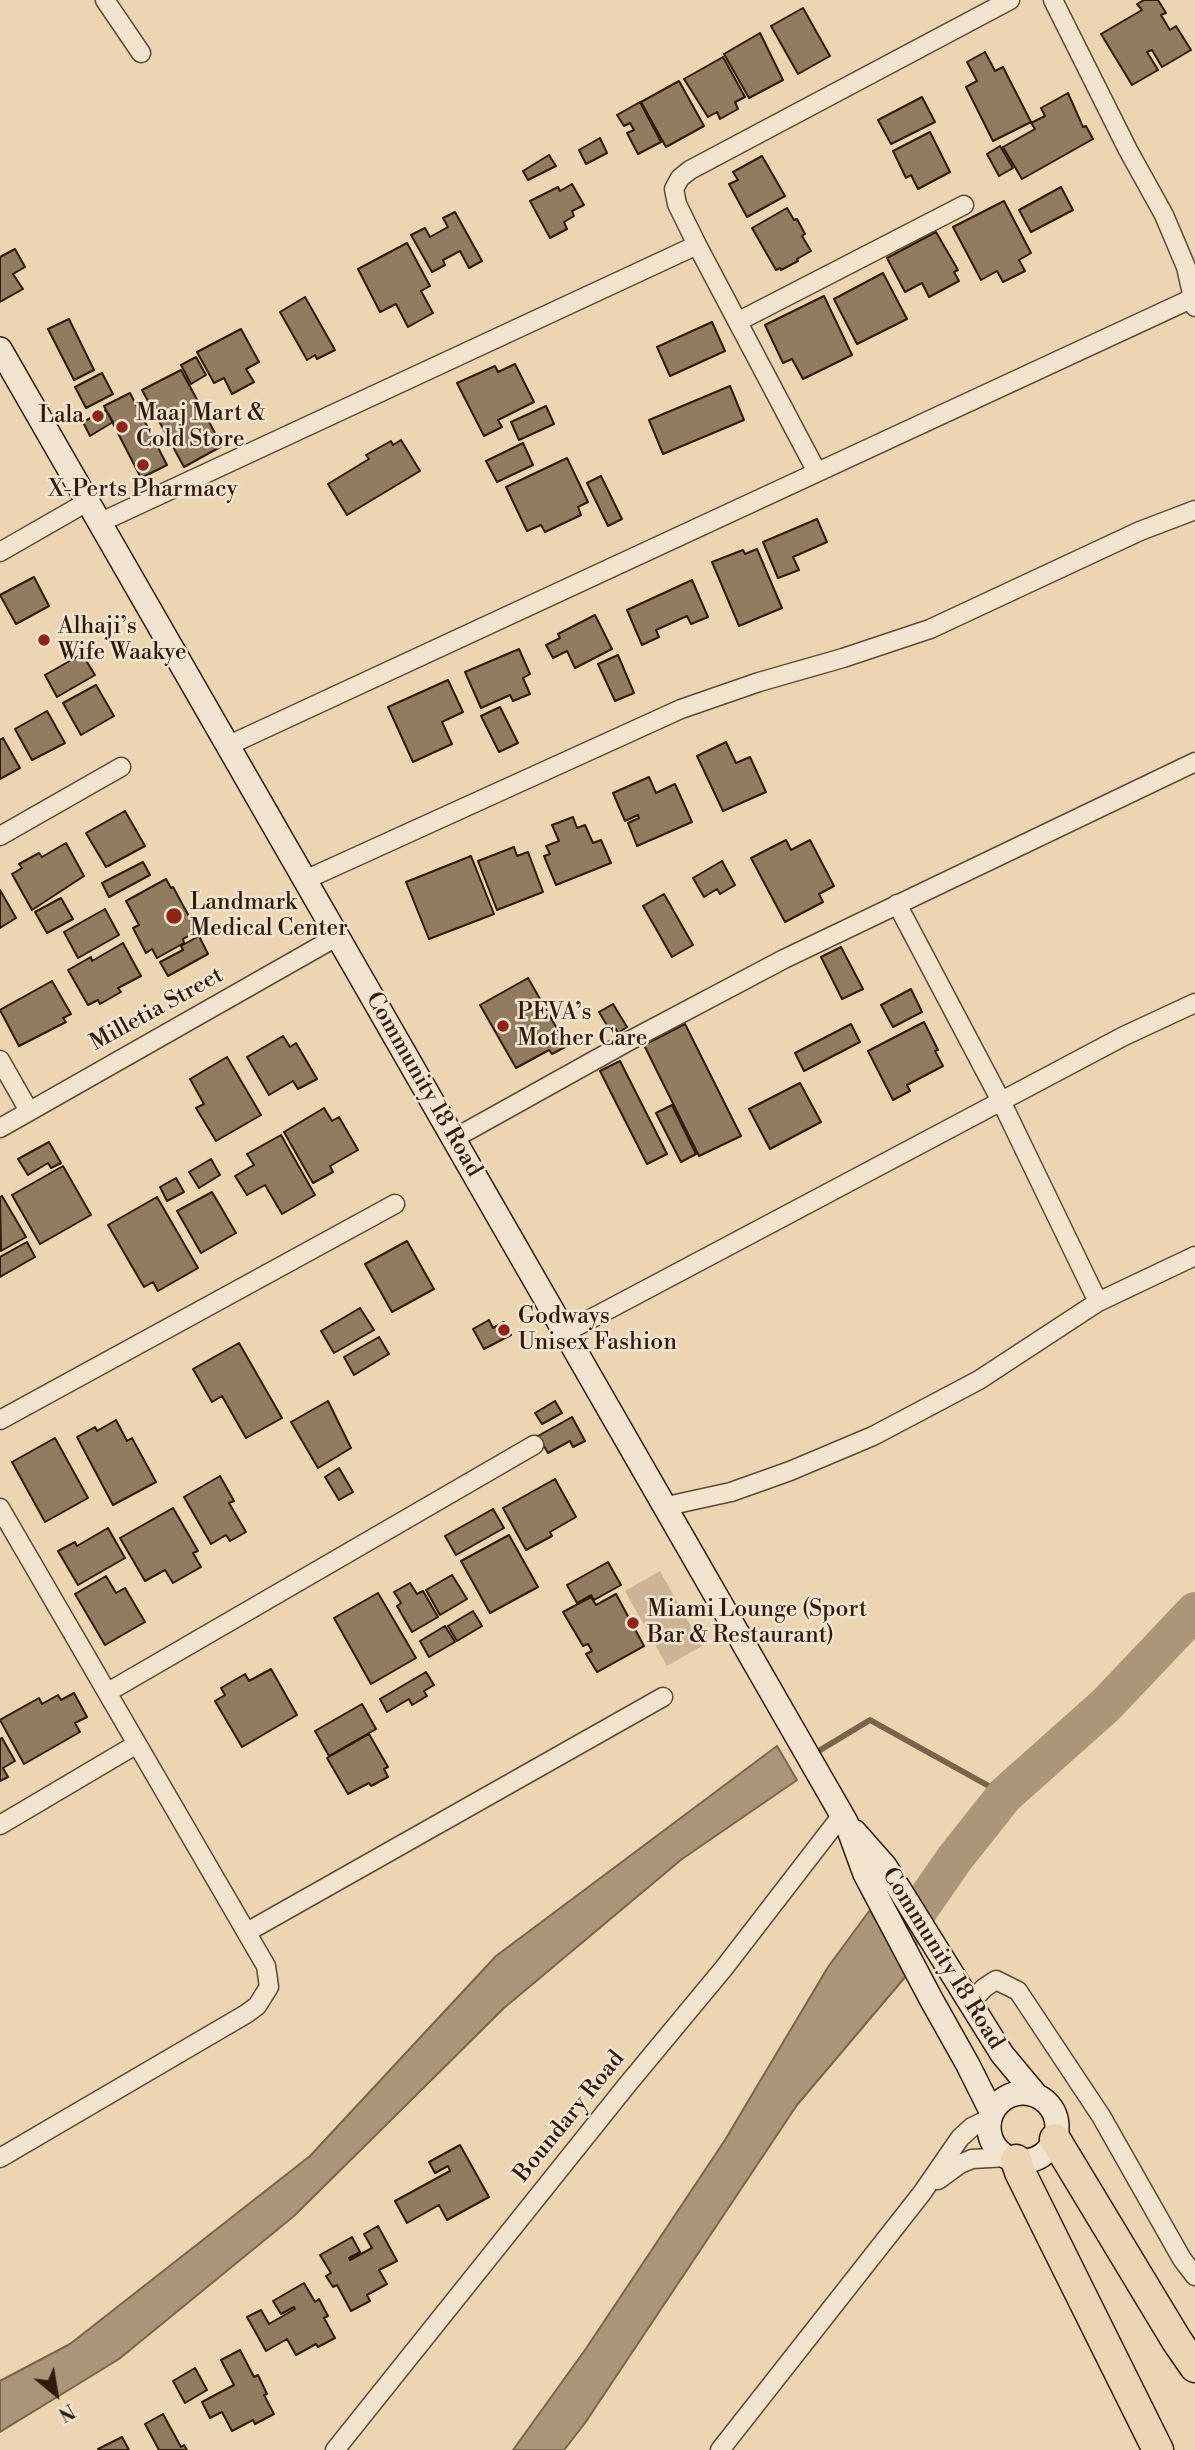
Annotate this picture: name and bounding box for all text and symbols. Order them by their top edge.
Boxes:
place label: Maaj Mart & Cold Store [136,400,266,454]
place label: Lala [39,402,84,430]
marker: Lala [90,408,106,424]
marker: Maaj Mart & Cold Store [114,419,130,435]
marker: X-Perts Pharmacy [135,457,151,473]
place label: X-Perts Pharmacy [48,476,238,504]
place label: Alhaji’s Wife Waakye [58,613,187,667]
marker: Alhaji’s Wife Waakye [36,632,52,648]
place label: Landmark Medical Center [190,889,348,943]
marker: Landmark Medical Center [164,906,184,926]
street label: Milletia Street [86,962,228,1058]
street label: Community 18 Road [359,988,487,1182]
place label: PEVA’s Mother Care [517,999,647,1053]
marker: PEVA’s Mother Care [495,1018,511,1034]
place label: Godways Unisex Fashion [518,1303,677,1357]
marker: Godways Unisex Fashion [496,1322,512,1338]
place label: Miami Lounge (Sport Bar & Restaurant) [647,1596,867,1650]
marker: Miami Lounge (Sport Bar & Restaurant) [625,1615,641,1631]
street label: Community 18 Road [875,1863,1009,2055]
street label: Boundary Road [509,2046,631,2188]
north arrow [21,2359,91,2429]
text: N [54,2398,79,2426]

